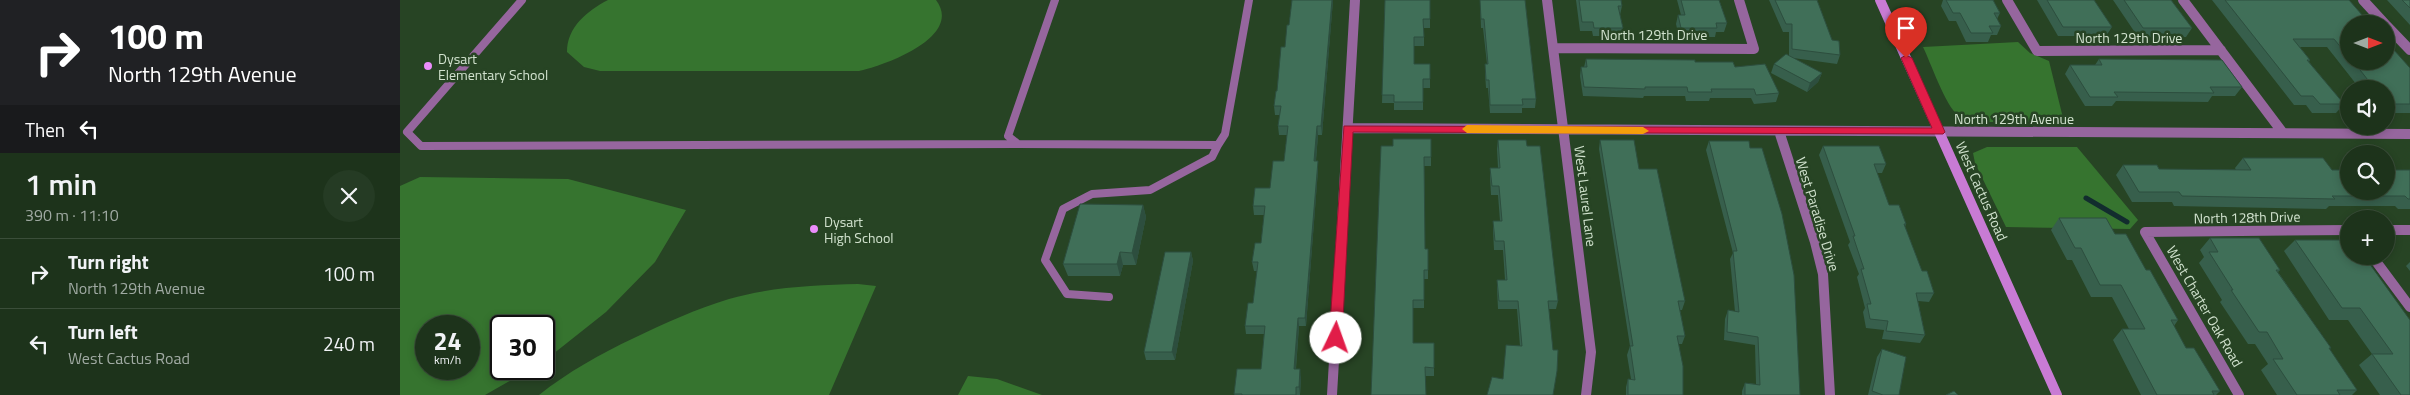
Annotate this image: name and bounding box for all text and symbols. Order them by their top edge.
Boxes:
pin [1885,7,1927,58]
text: 100 m [108,9,204,63]
icon: arrive [1892,14,1920,42]
north arrow [2340,15,2395,70]
map controls [2340,15,2395,265]
icon: right [25,20,90,85]
street label: North 129th Drive [1601,24,1707,45]
street label: North 129th Drive [2076,27,2182,48]
place label: Dysart Elementary School [438,48,548,85]
text: North 129th Avenue [108,57,297,91]
marker: Dysart Elementary School [422,60,434,72]
button: sound [2340,80,2395,135]
street label: North 129th Avenue [1954,108,2074,129]
text: Then [25,115,65,144]
icon: left [75,115,103,143]
street label: West Cactus Road [1951,138,2013,244]
street label: West Laurel Lane [1569,144,1603,248]
button: search [2340,145,2395,200]
street label: West Paradise Drive [1791,154,1845,274]
text: 1 min [25,161,97,207]
button: close [323,170,375,222]
text: 390 m · 11:10 [25,203,119,227]
street label: North 128th Drive [2193,206,2301,228]
button: + [2340,210,2395,265]
place label: Dysart High School [824,211,894,248]
marker: Dysart High School [808,223,820,235]
street label: West Charter Oak Road [2162,241,2248,371]
text: Turn right [68,247,149,276]
text: 100 m [323,259,375,288]
icon: right [25,260,53,288]
text: North 129th Avenue [68,276,205,300]
position arrow [1309,311,1361,363]
speed limit sign: 30 [490,315,555,380]
text: Turn left [68,317,138,346]
text: 24 [433,322,462,360]
text: 240 m [323,329,375,358]
icon: left [25,330,53,358]
text: West Cactus Road [68,346,190,370]
text: km/h [434,350,461,369]

